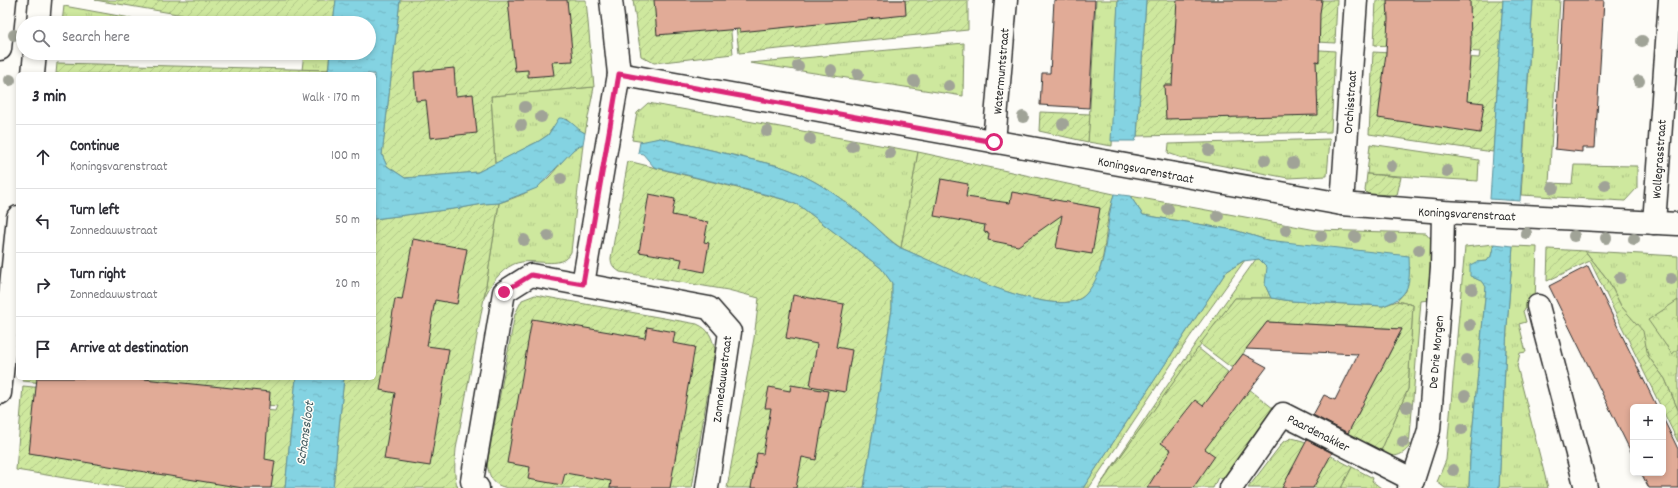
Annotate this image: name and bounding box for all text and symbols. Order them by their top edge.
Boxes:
search box [16,16,376,60]
icon: search [30,27,52,49]
text: Search here [62,27,130,49]
street label: Watermuntstraat [989,27,1016,115]
street label: Orchisstraat [1340,70,1363,134]
text: 3 min [32,86,66,110]
text: Walk · 170 m [302,89,360,108]
street label: Wollegrasstraat [1648,119,1673,199]
route start [985,133,1003,151]
text: Continue [70,136,119,158]
icon: ahead [32,146,54,168]
text: 100 m [331,147,360,166]
street label: Koningsvarenstraat [1096,153,1195,190]
text: Koningsvarenstraat [70,158,168,177]
text: Turn left [70,200,119,222]
street label: Koningsvarenstraat [1418,203,1516,228]
icon: left [32,210,54,232]
text: 50 m [335,211,360,230]
text: Zonnedauwstraat [70,222,158,241]
text: Turn right [70,264,126,286]
icon: right [32,274,54,296]
text: 20 m [335,275,360,294]
route end [495,283,513,301]
text: Zonnedauwstraat [70,286,158,305]
street label: De Drie Morgen [1425,315,1450,390]
street label: Zonnedauwstraat [709,335,738,424]
icon: arrive [32,338,54,360]
text: Arrive at destination [70,338,188,360]
water label: Schanssloot [292,398,321,466]
map controls [1630,404,1666,476]
button: + [1630,404,1666,440]
street label: Paardenakker [1283,410,1353,458]
button: − [1630,440,1666,476]

